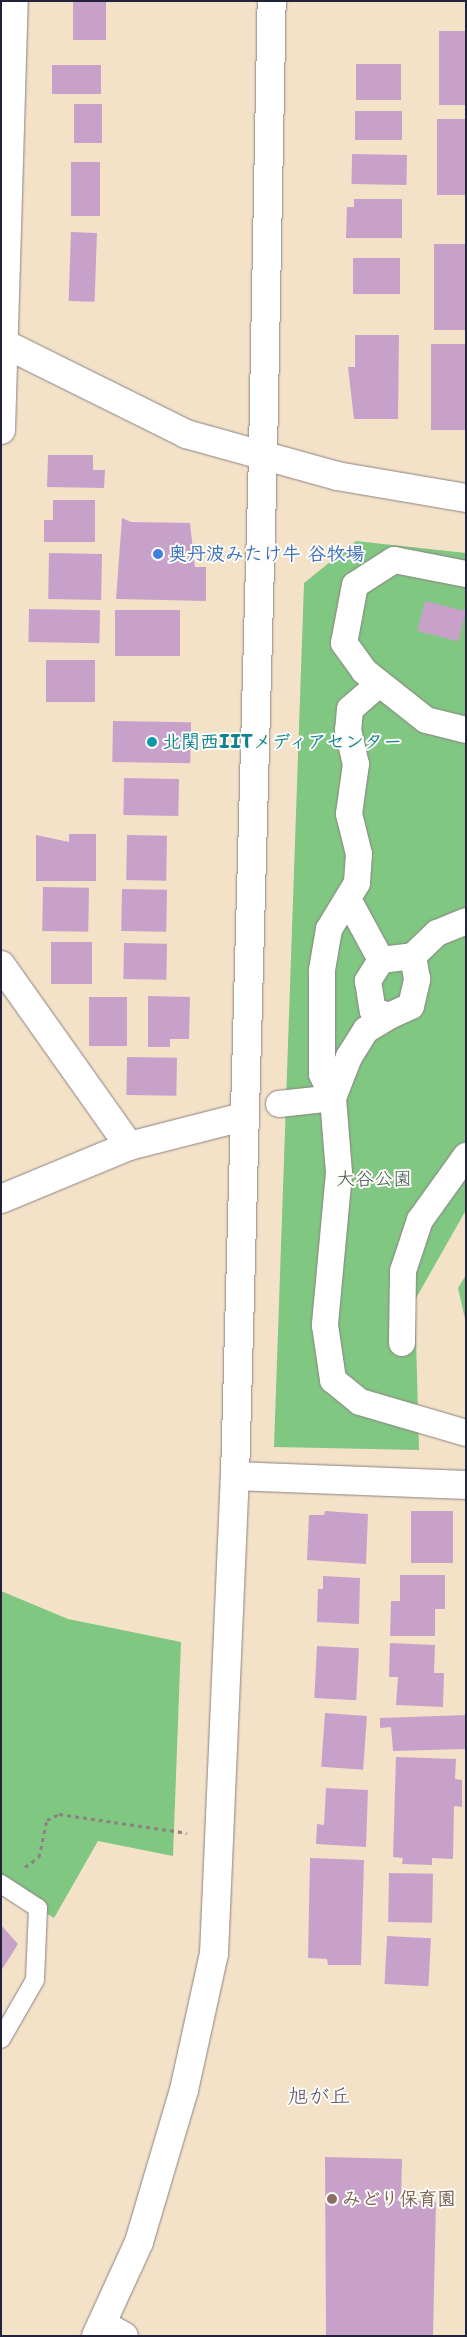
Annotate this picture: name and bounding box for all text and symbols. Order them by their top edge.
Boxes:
place label: 奥丹波みたけ牛 谷牧場 [168,543,365,565]
marker: 奥丹波みたけ牛 谷牧場 [152,548,164,560]
place label: 北関西IITメディアセンター [162,731,405,753]
marker: 北関西IITメディアセンター [146,736,158,748]
park label: 大谷公園 [336,1168,412,1190]
district label: 旭が丘 [288,2083,350,2109]
place label: みどり保育園 [342,2188,456,2210]
marker: みどり保育園 [326,2193,338,2205]

